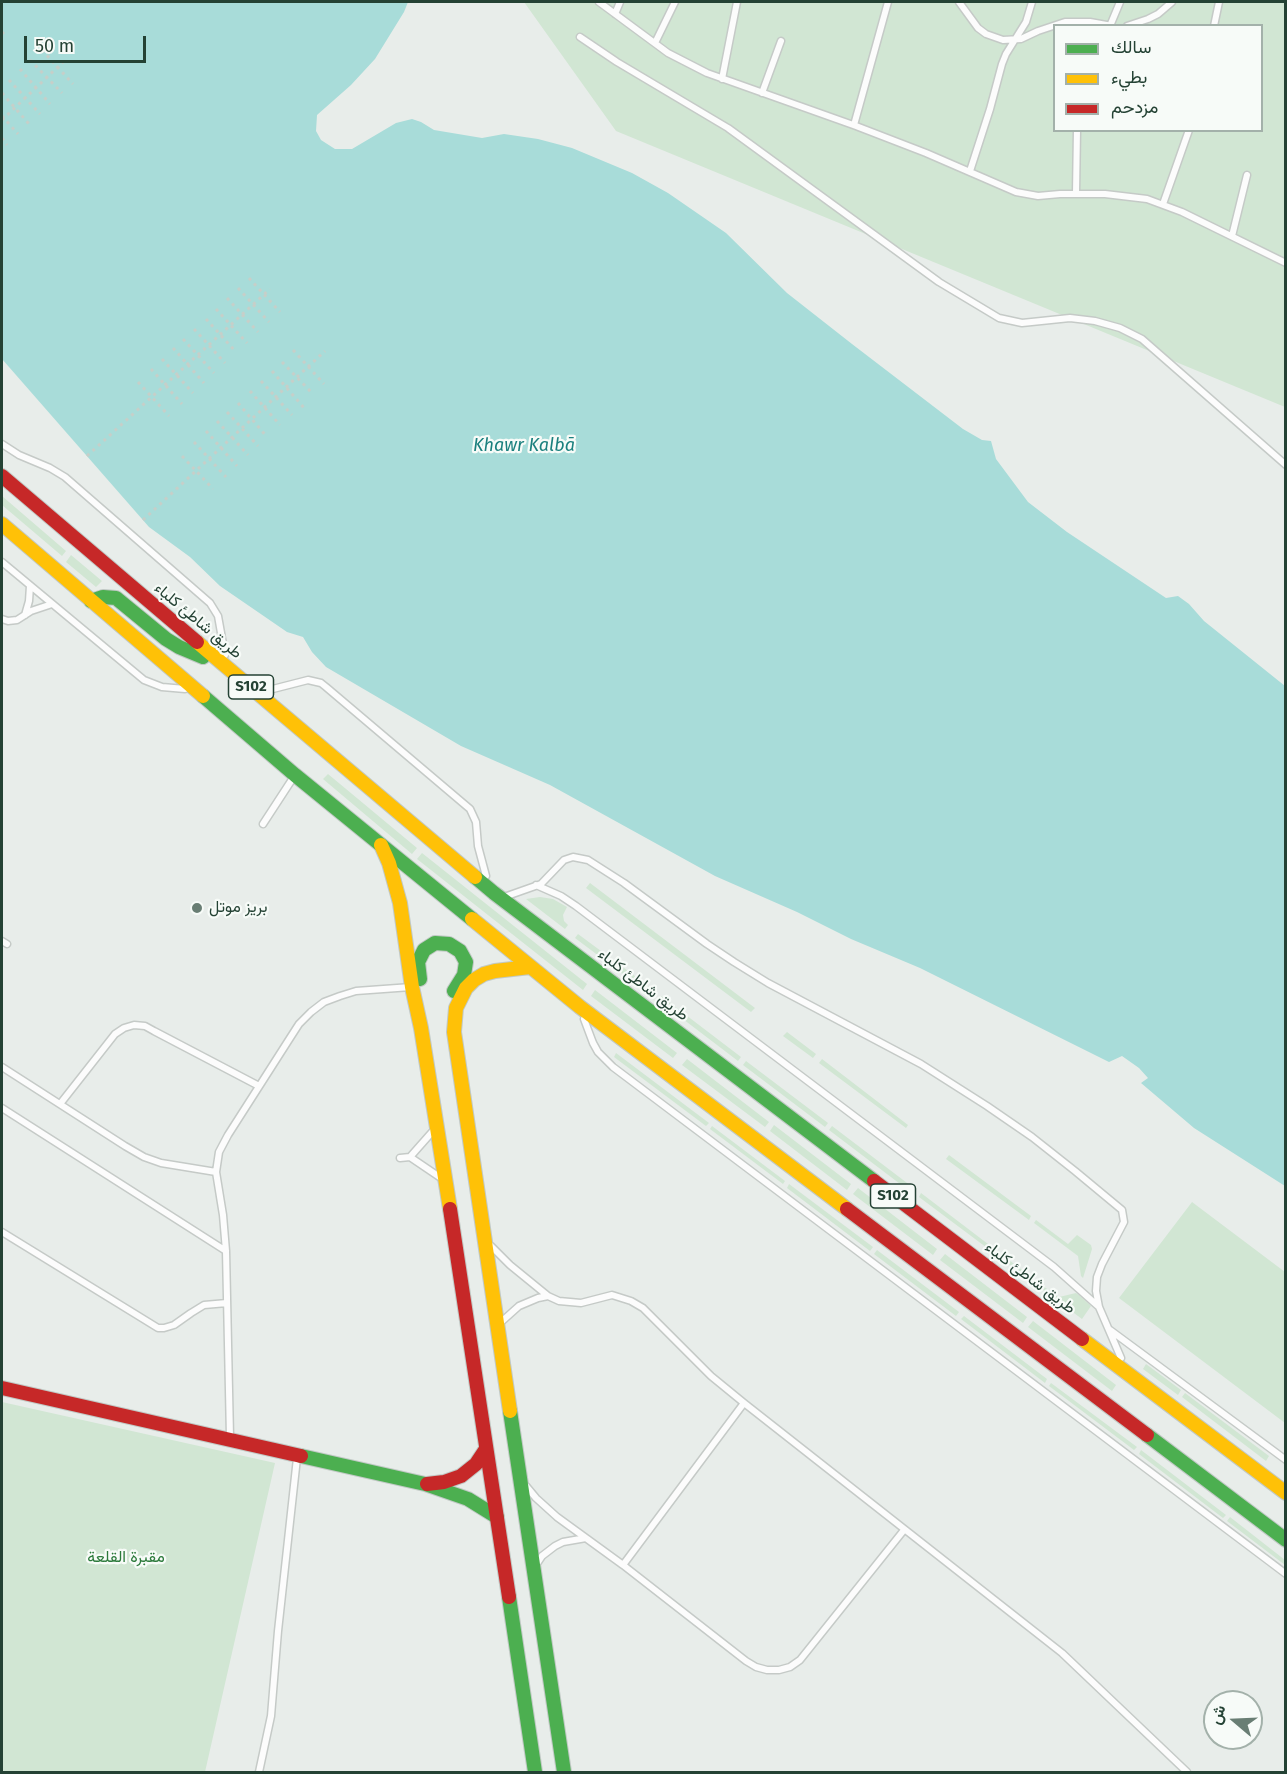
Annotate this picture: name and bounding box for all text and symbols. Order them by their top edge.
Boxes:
scale bar [27,24,148,62]
legend [1053,24,1263,132]
text: 50 m [35,35,74,57]
text: سالك [1111,36,1151,58]
text: بطيء [1111,66,1147,88]
text: مزدحم [1111,96,1158,118]
water label: Khawr Kalbā [473,435,575,457]
street label: طريق شاطئ كلباء [150,579,246,663]
road number: S102 [228,675,274,699]
place label: بريز موتل [209,898,268,918]
marker: بريز موتل [190,901,204,915]
street label: طريق شاطئ كلباء [594,945,692,1025]
road number: S102 [870,1184,916,1208]
street label: طريق شاطئ كلباء [981,1238,1079,1318]
park label: مقبرة القلعة [87,1548,165,1568]
north arrow [1203,1690,1263,1750]
text: ش [1205,1702,1230,1727]

